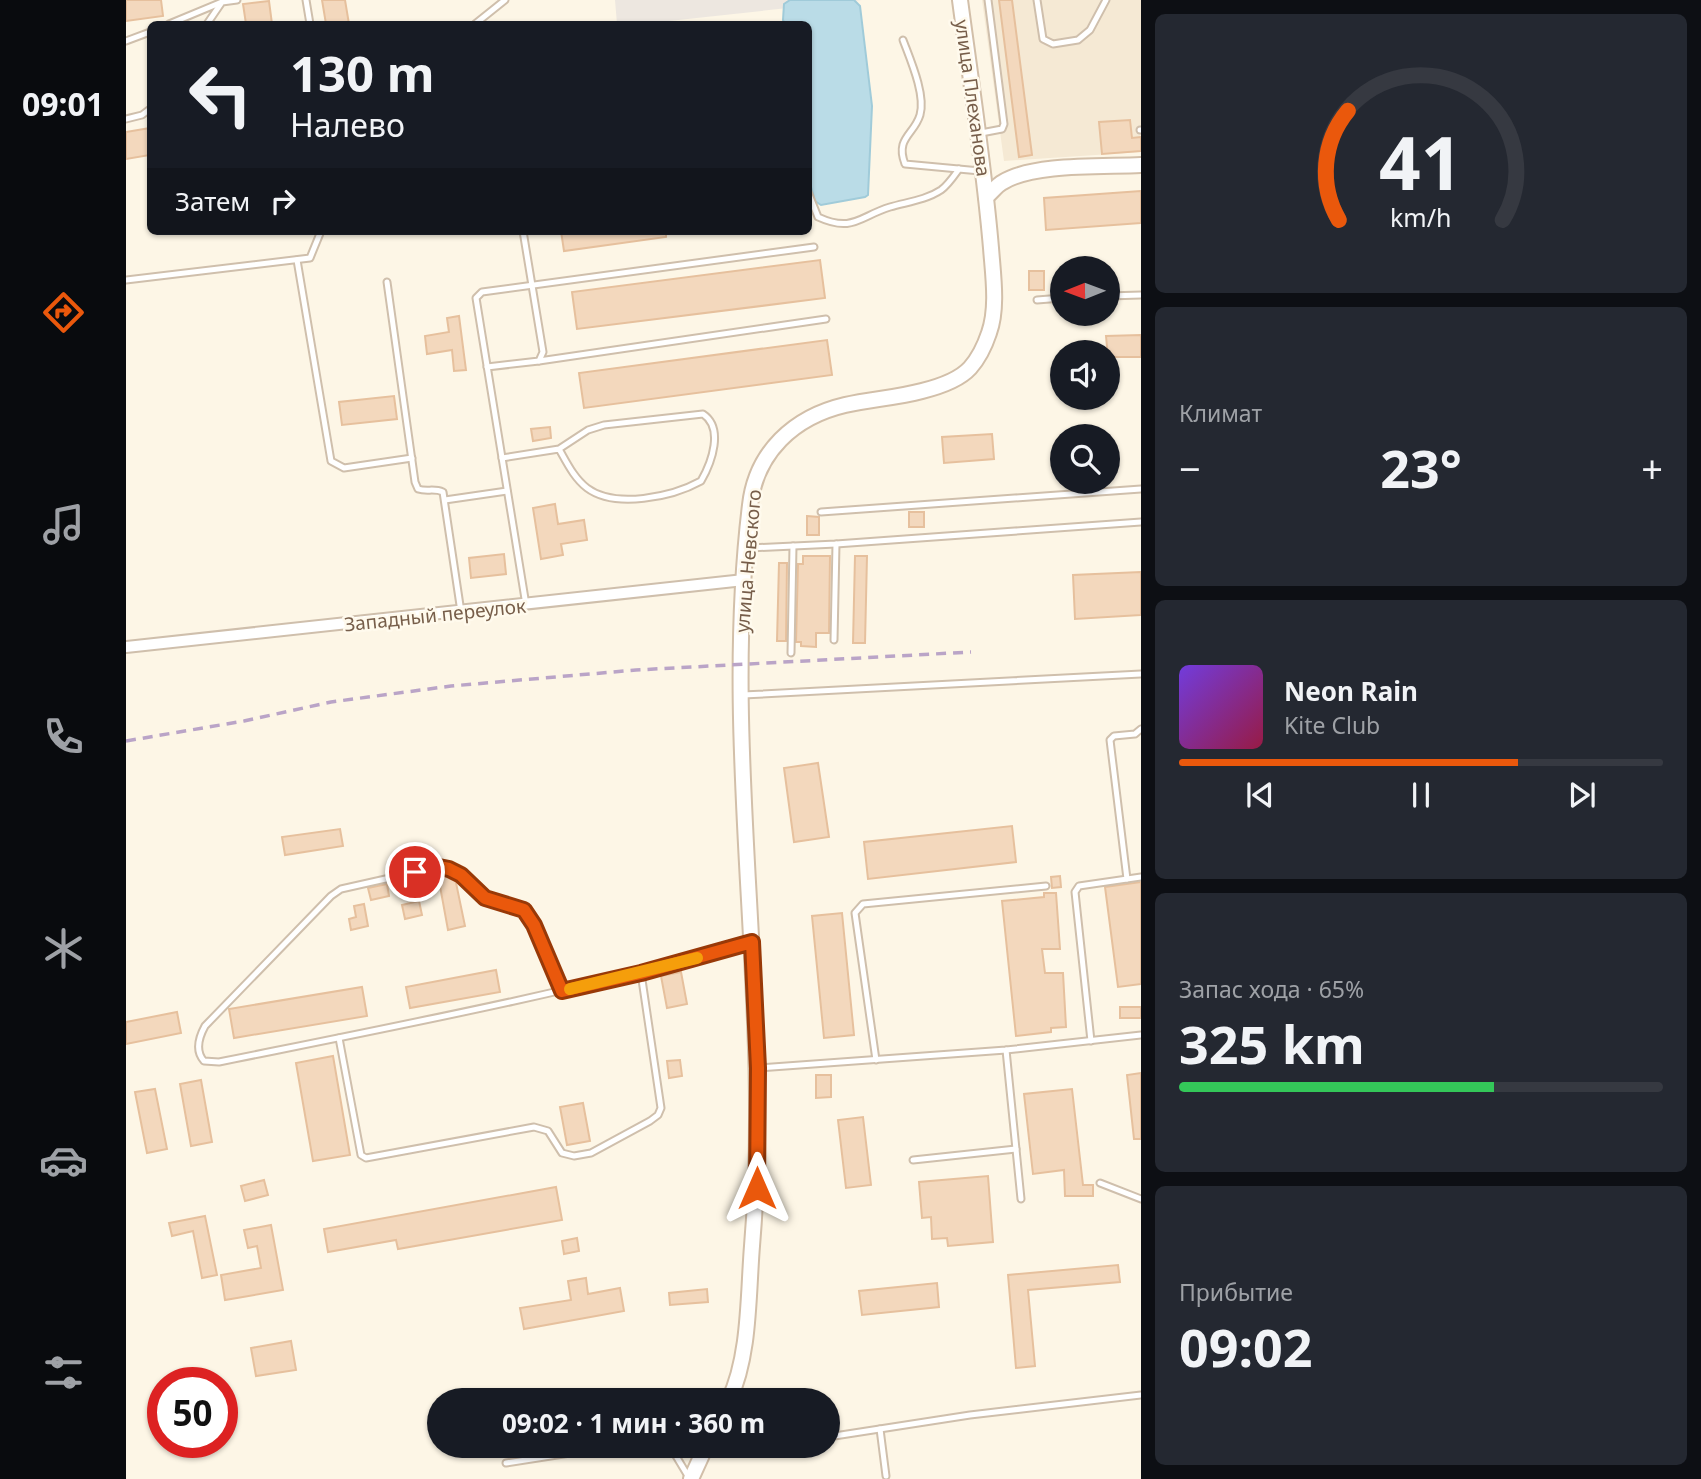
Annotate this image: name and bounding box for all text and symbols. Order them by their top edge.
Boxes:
street label: улица Плеханова [949,18,997,178]
text: 130 m [290,40,435,106]
icon: left [175,49,266,140]
text: 09:01 [22,82,104,125]
text: Налево [290,103,405,146]
text: 41 [1379,112,1463,211]
icon: right [264,182,302,220]
text: Затем [175,183,250,219]
text: km/h [1390,199,1452,233]
north arrow [1050,256,1120,326]
map controls [1050,256,1120,494]
icon: directions [39,288,88,337]
button: sound [1050,340,1120,410]
text: Климат [1179,397,1262,429]
button: search [1050,424,1120,494]
text: 23° [1380,432,1462,503]
text: − [1179,442,1201,494]
text: + [1641,442,1663,494]
street label: улица Невского [729,488,767,634]
icon: music [39,500,88,549]
street label: Западный переулок [343,593,527,637]
text: Neon Rain [1284,673,1418,709]
text: Kite Club [1284,709,1380,741]
icon: phone [39,712,88,761]
icon: previous [1241,776,1279,814]
icon: pause [1402,776,1440,814]
icon: next [1563,776,1601,814]
pin [385,842,445,902]
icon: arrive [396,853,434,891]
icon: climate [39,924,88,973]
text: Запас хода · 65% [1179,973,1364,1005]
text: 325 km [1179,1008,1365,1079]
icon: car [39,1136,88,1185]
position arrow [720,1151,794,1225]
text: Прибытие [1179,1276,1293,1308]
text: 09:02 [1179,1311,1313,1382]
icon: filters [39,1348,88,1397]
speed limit sign: 50 [147,1367,238,1458]
text: 09:02 · 1 мин · 360 m [502,1405,765,1441]

